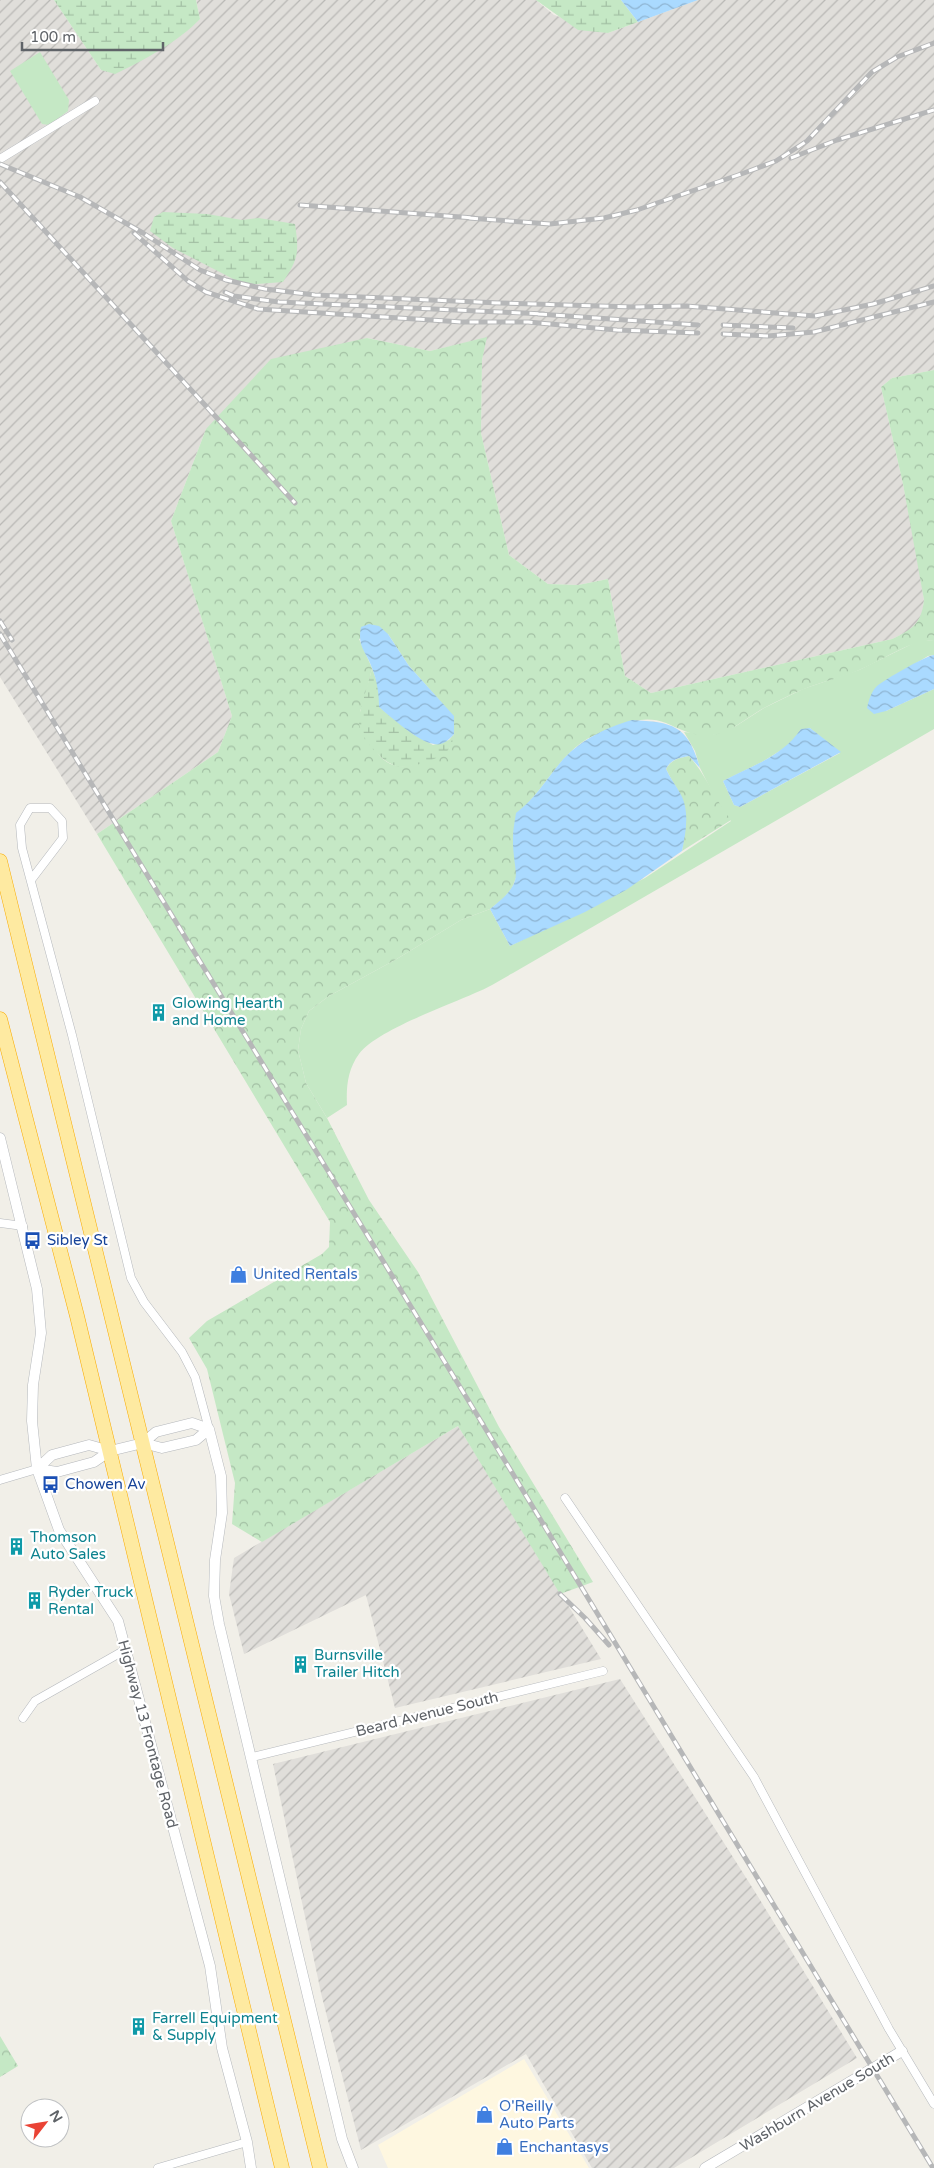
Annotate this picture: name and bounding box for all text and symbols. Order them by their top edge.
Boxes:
scale bar [22,20,164,52]
text: 100 m [30,28,76,46]
place label: Glowing Hearth and Home [172,994,283,1029]
building icon: Glowing Hearth and Home [148,1002,168,1022]
bus stop icon: Sibley St [23,1230,43,1250]
place label: Sibley St [47,1231,108,1249]
shop icon: United Rentals [229,1264,249,1284]
place label: United Rentals [253,1265,358,1283]
bus stop icon: Chowen Av [41,1474,61,1494]
place label: Chowen Av [65,1475,146,1493]
place label: Thomson Auto Sales [30,1528,106,1563]
building icon: Thomson Auto Sales [6,1536,26,1556]
place label: Ryder Truck Rental [48,1583,134,1618]
building icon: Ryder Truck Rental [24,1591,44,1611]
street label: Highway 13 Frontage Road [114,1638,182,1830]
place label: Burnsville Trailer Hitch [314,1646,400,1681]
building icon: Burnsville Trailer Hitch [290,1654,310,1674]
street label: Beard Avenue South [354,1688,500,1740]
place label: Farrell Equipment & Supply [152,2009,278,2044]
building icon: Farrell Equipment & Supply [128,2017,148,2037]
street label: Washburn Avenue South [737,2049,897,2155]
place label: O'Reilly Auto Parts [499,2097,575,2132]
north arrow [20,2098,70,2148]
shop icon: O'Reilly Auto Parts [475,2105,495,2125]
text: N [46,2107,66,2126]
shop icon: Enchantasys [495,2137,515,2157]
place label: Enchantasys [519,2138,609,2156]

